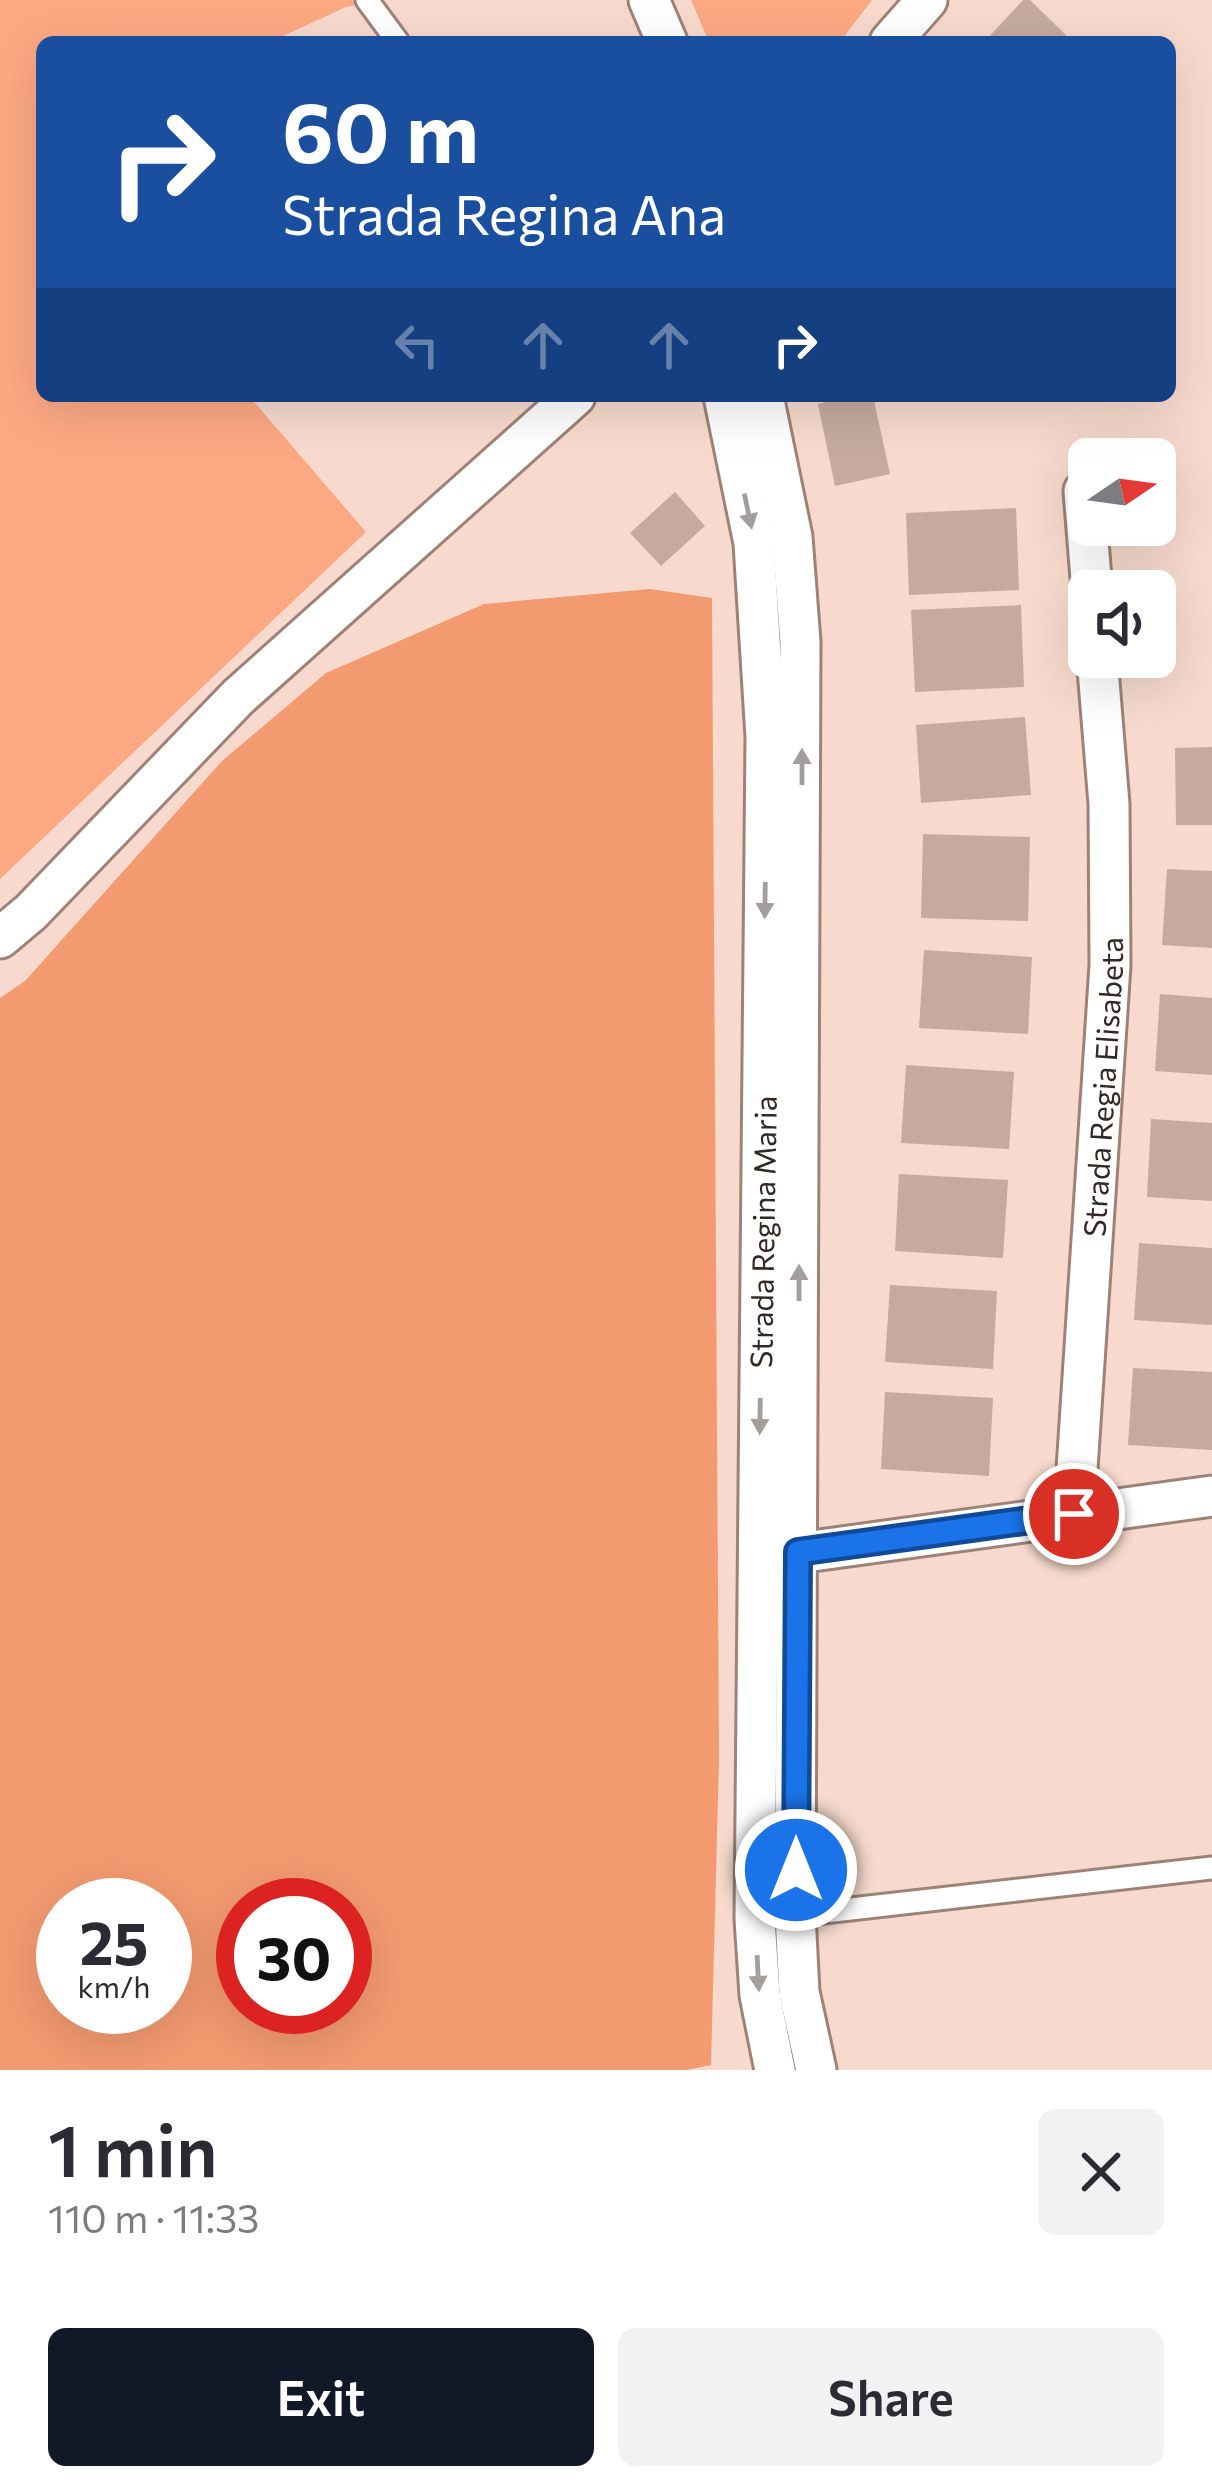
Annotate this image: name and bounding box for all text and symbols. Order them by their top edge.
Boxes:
text: 60 m [282,78,479,180]
icon: right [84,84,240,240]
text: Strada Regina Ana [282,180,726,246]
icon: left [384,312,450,378]
icon: ahead [510,312,576,378]
icon: ahead [636,312,702,378]
icon: right [762,312,828,378]
north arrow [1068,438,1176,546]
map controls [1068,438,1176,678]
one-way arrow [739,492,758,530]
button: sound [1068,570,1176,678]
one-way arrow [792,747,812,785]
one-way arrow [755,882,775,920]
street label: Strada Regia Elisabeta [1074,937,1129,1238]
street label: Strada Regina Maria [741,1095,783,1369]
one-way arrow [790,1263,809,1301]
one-way arrow [750,1398,770,1436]
pin [1023,1463,1125,1565]
icon: arrive [1041,1481,1107,1547]
position arrow [733,1807,859,1933]
speed limit sign: 30 [216,1878,372,2034]
text: 25 [79,1904,149,1977]
one-way arrow [749,1955,768,1992]
text: km/h [78,1967,150,2004]
text: 1 min [48,2104,218,2192]
button: close [1038,2109,1164,2235]
text: 110 m · 11:33 [48,2193,259,2241]
button: Exit [48,2328,594,2466]
button: Share [618,2328,1164,2466]

